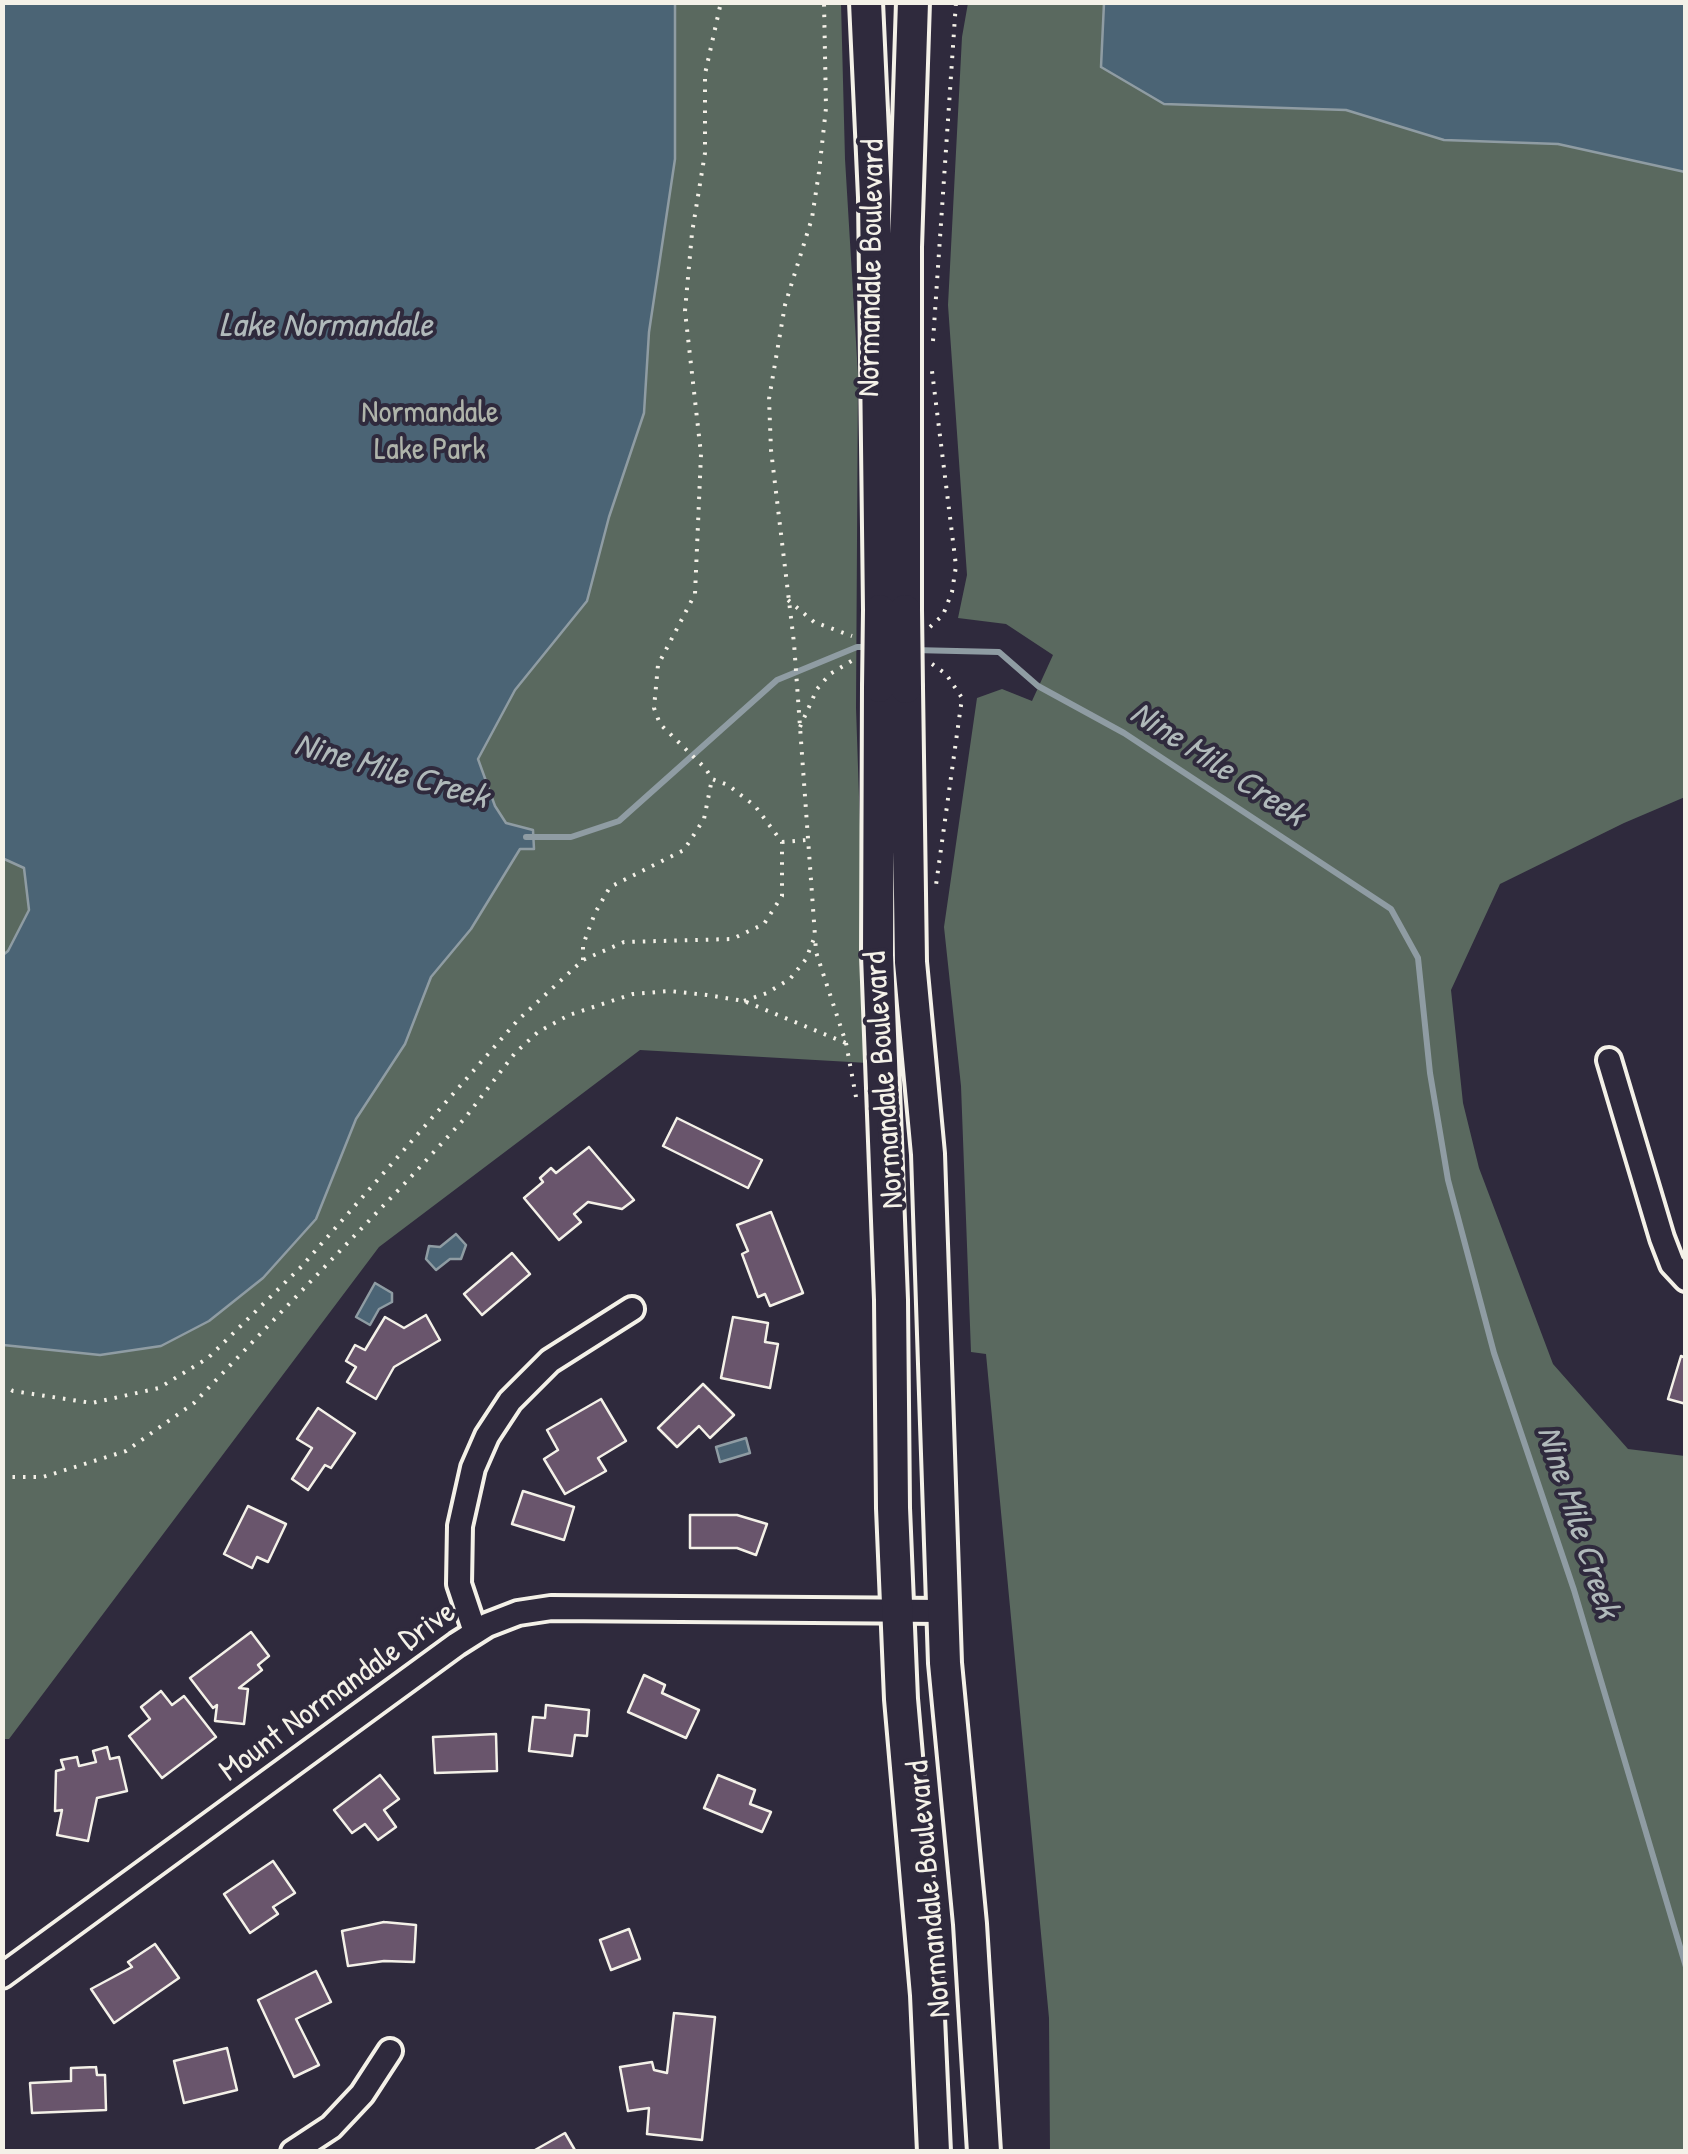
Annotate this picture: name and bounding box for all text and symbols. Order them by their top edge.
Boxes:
street label: Normandale Boulevard [851,139,893,397]
water label: Lake Normandale [219,306,433,348]
park label: Normandale Lake Park [361,394,499,469]
water label: Nine Mile Creek [1122,693,1312,837]
water label: Nine Mile Creek [289,724,493,820]
street label: Normandale Boulevard [857,950,913,1210]
water label: Nine Mile Creek [1526,1421,1628,1623]
street label: Mount Normandale Drive [212,1593,464,1791]
street label: Normandale Boulevard [900,1759,960,2019]

